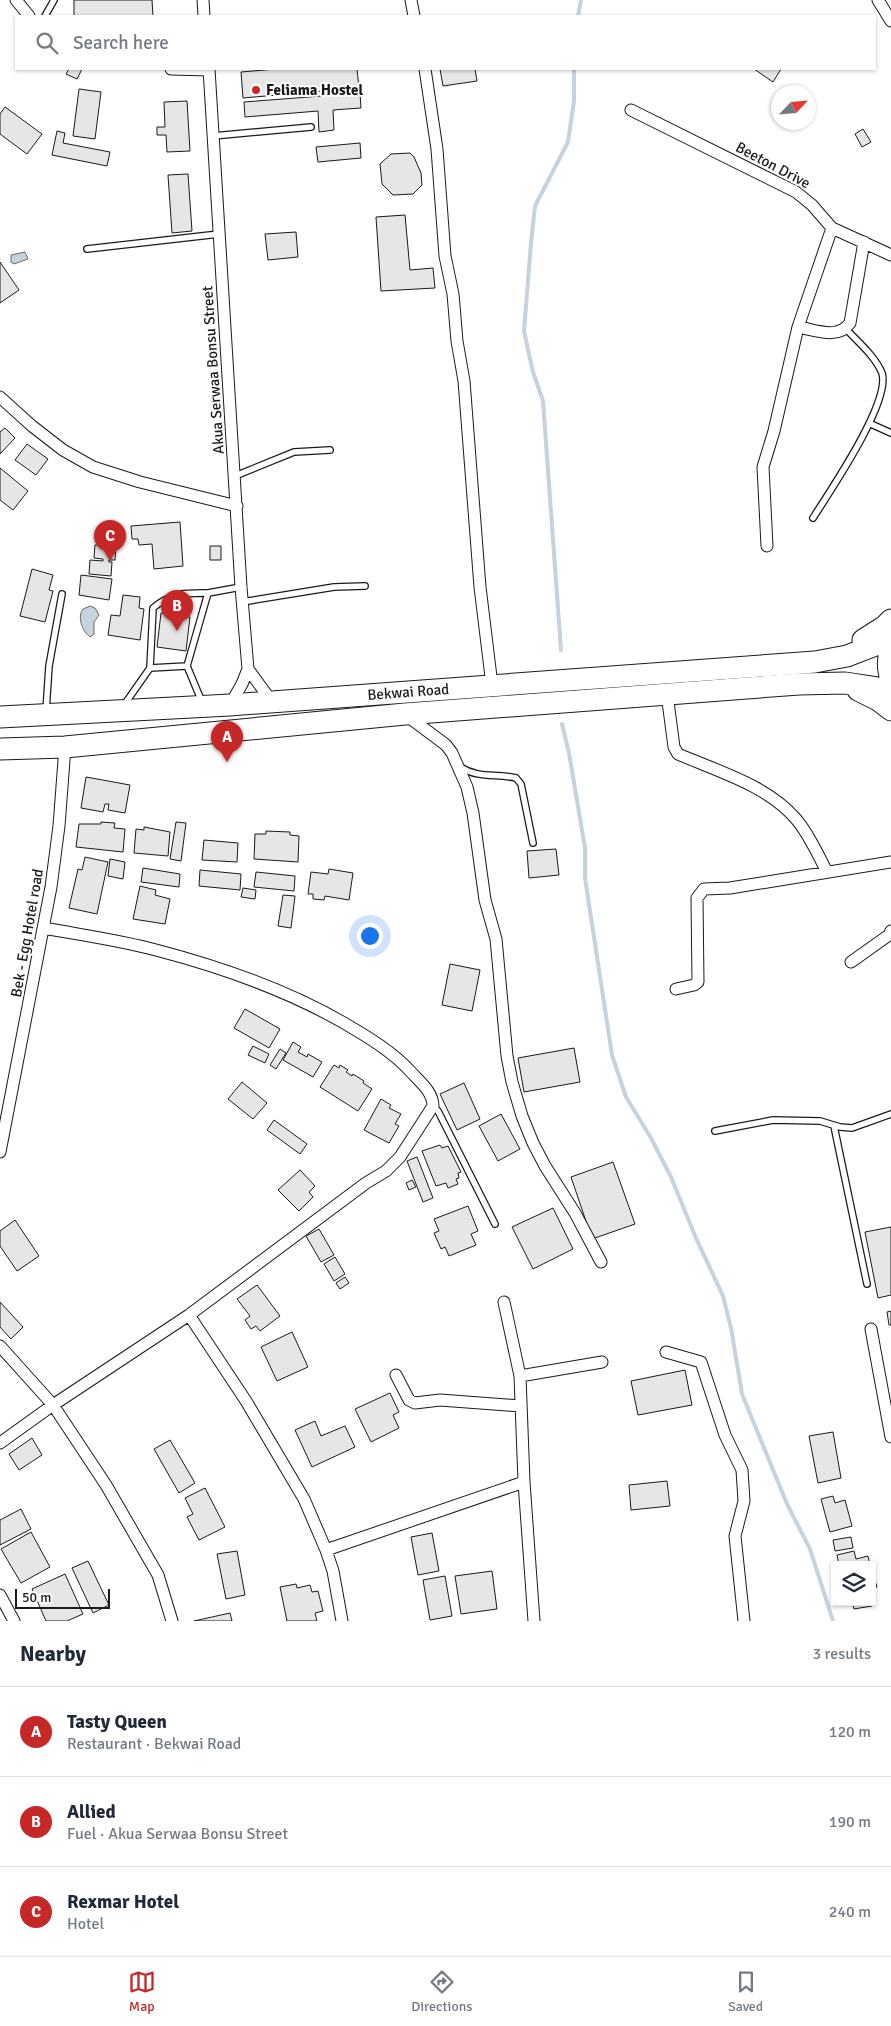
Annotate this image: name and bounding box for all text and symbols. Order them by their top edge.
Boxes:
search box [15,15,876,70]
icon: search [33,29,61,57]
text: Search here [73,31,169,55]
place label: Feliama Hostel [266,81,363,99]
marker: Feliama Hostel [250,84,262,96]
north arrow [771,85,816,130]
street label: Beeton Drive [733,138,813,192]
street label: Akua Serwaa Bonsu Street [198,285,228,455]
pin: C [94,520,126,561]
pin: B [161,590,193,631]
street label: Bekwai Road [367,680,450,704]
pin: A [211,721,243,762]
street label: Bek - Egg Hotel road [7,867,47,999]
your location [357,923,383,949]
map controls [831,1561,876,1606]
button: layers [831,1561,876,1606]
scale bar [15,1586,110,1609]
text: 50 m [22,1589,51,1606]
text: Nearby [20,1641,86,1667]
text: 3 results [812,1644,871,1664]
text: Tasty Queen [67,1710,167,1734]
text: A [31,1722,41,1742]
text: 120 m [829,1722,871,1742]
text: Restaurant · Bekwai Road [67,1734,241,1754]
text: Allied [67,1800,116,1824]
text: B [31,1812,41,1832]
text: 190 m [829,1812,871,1832]
text: Fuel · Akua Serwaa Bonsu Street [67,1824,288,1844]
text: Rexmar Hotel [67,1890,179,1914]
text: C [31,1902,41,1922]
text: 240 m [829,1902,871,1922]
text: Hotel [67,1914,104,1934]
tab: Map [128,1968,156,2015]
tab: Directions [411,1968,472,2015]
tab: Saved [728,1968,763,2015]

